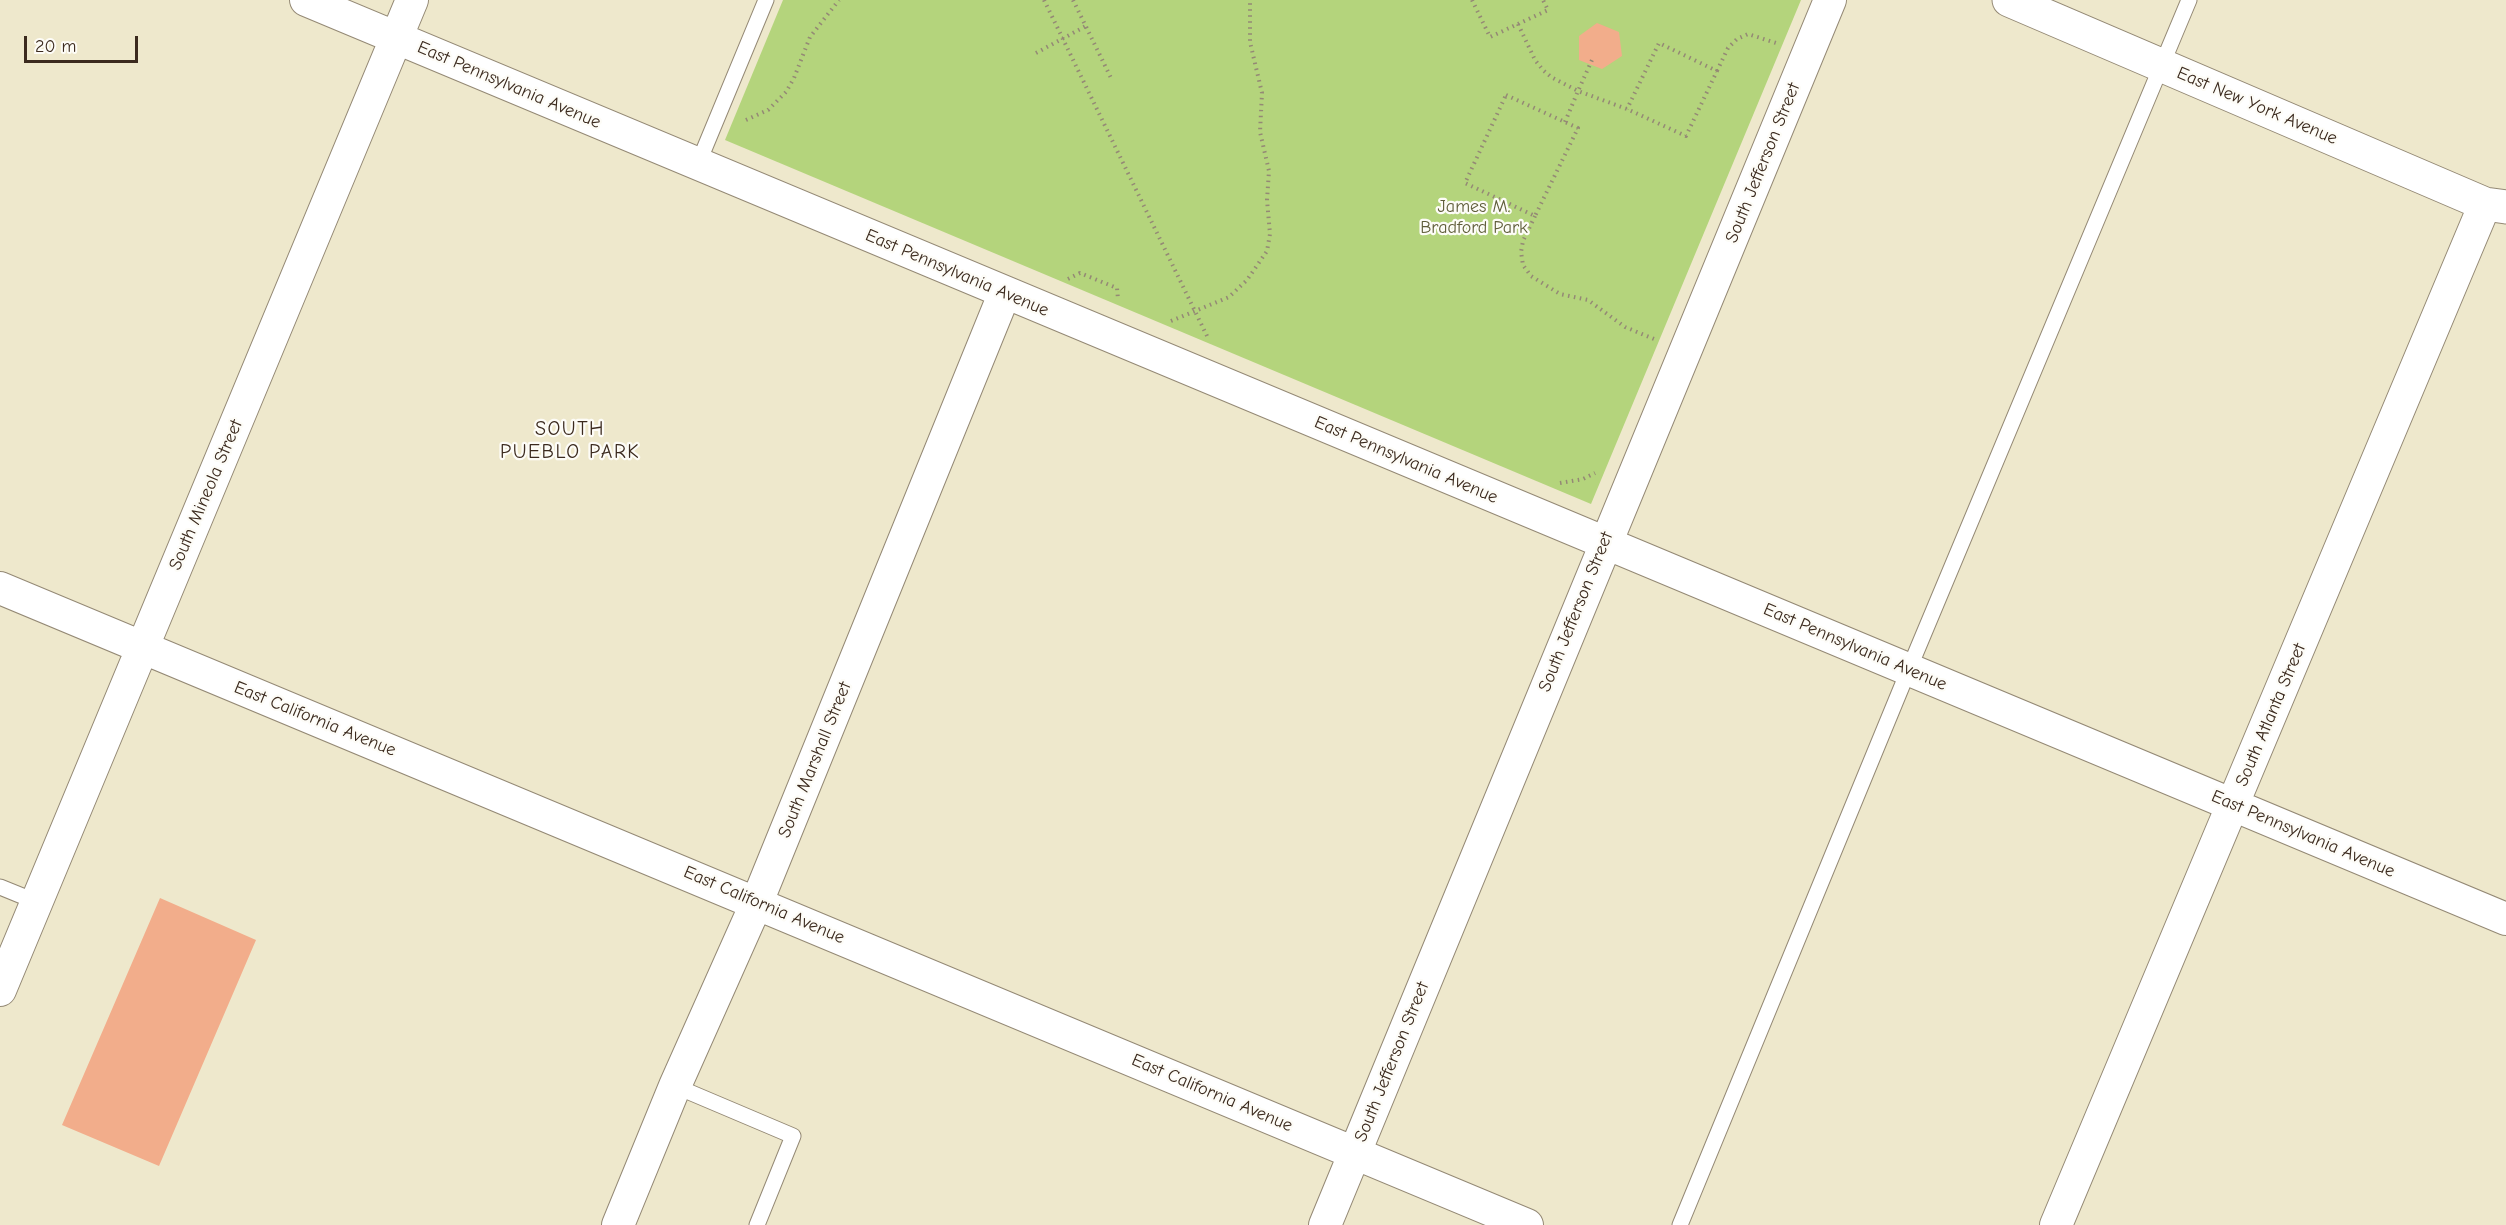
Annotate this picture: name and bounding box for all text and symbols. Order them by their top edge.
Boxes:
scale bar [27,24,141,62]
text: 20 m [35,36,76,57]
street label: East Pennsylvania Avenue [414,37,604,133]
street label: East New York Avenue [2174,62,2340,150]
street label: South Jefferson Street [1721,80,1805,246]
park label: James M. Bradford Park [1420,196,1528,238]
street label: East Pennsylvania Avenue [862,225,1052,321]
street label: East Pennsylvania Avenue [1311,412,1501,508]
street label: South Mineola Street [165,416,247,574]
district label: SOUTH PUEBLO PARK [500,417,640,464]
street label: South Jefferson Street [1534,529,1618,695]
street label: East Pennsylvania Avenue [1760,599,1950,695]
street label: South Atlanta Street [2231,640,2311,790]
street label: East California Avenue [231,677,399,761]
street label: South Marshall Street [774,679,856,841]
street label: East Pennsylvania Avenue [2208,786,2398,882]
street label: East California Avenue [680,861,848,949]
street label: South Jefferson Street [1350,979,1434,1145]
street label: East California Avenue [1128,1049,1296,1137]

